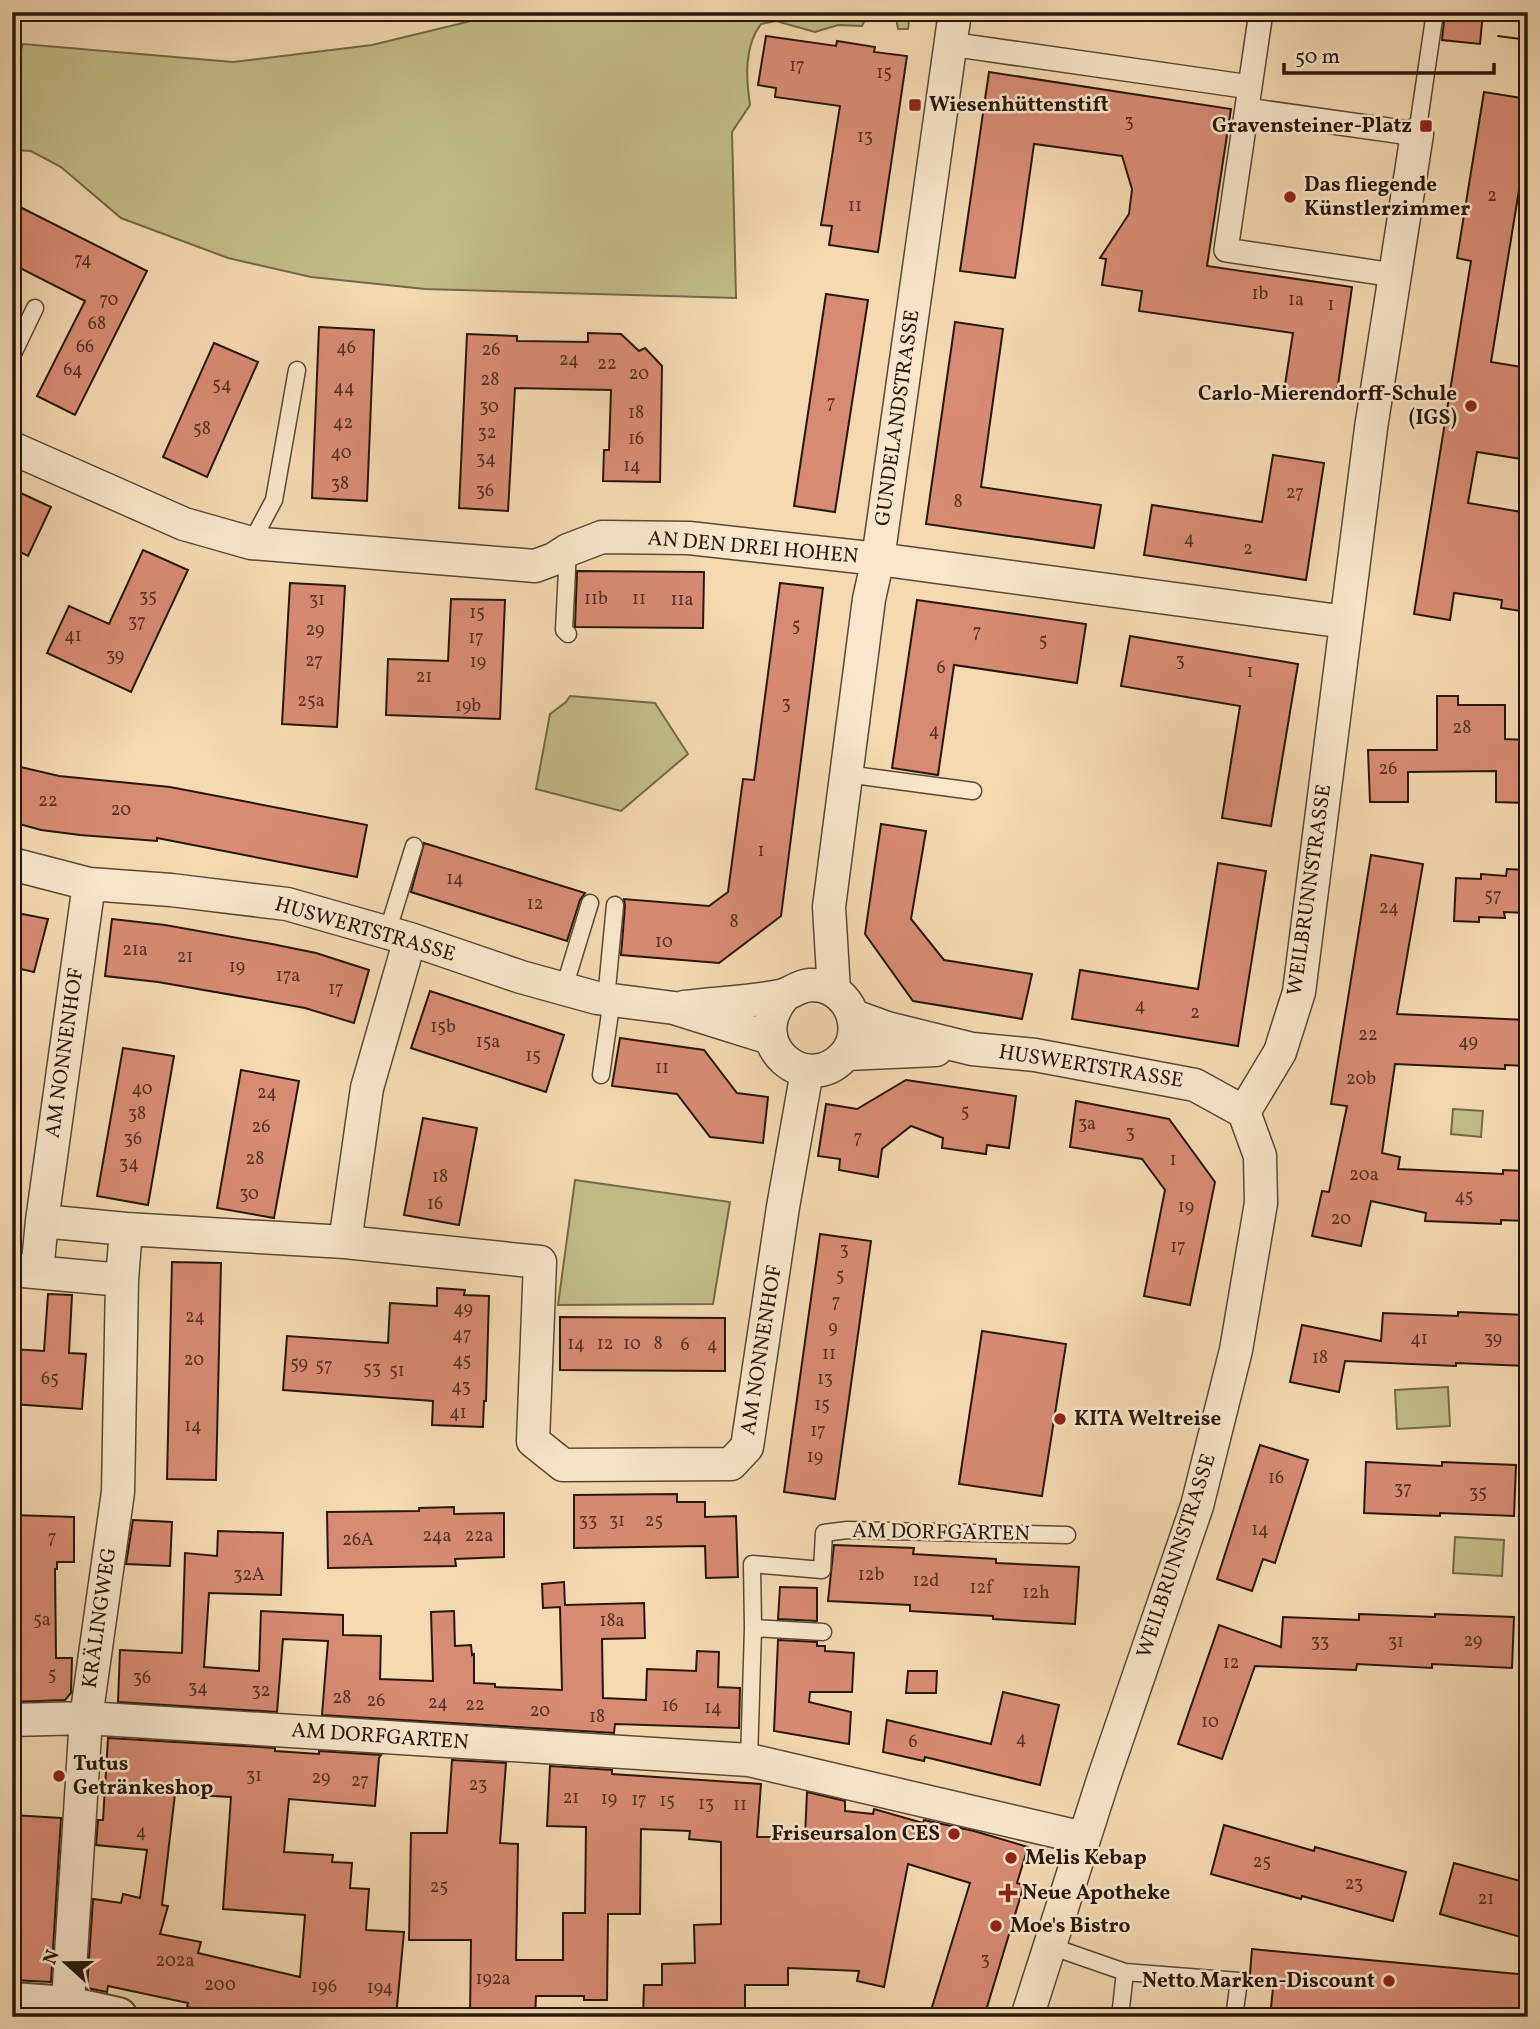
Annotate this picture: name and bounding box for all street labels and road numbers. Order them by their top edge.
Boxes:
street label: GUNDELANDSTRASSE [868,308,928,528]
street label: AN DEN DREI HOHEN [646,524,860,572]
street label: WEILBRUNNSTRASSE [1281,782,1339,998]
street label: HUSWERTSTRASSE [271,890,459,970]
street label: AM NONNENHOF [39,966,91,1140]
street label: HUSWERTSTRASSE [997,1038,1185,1096]
street label: AM NONNENHOF [734,1263,790,1437]
street label: WEILBRUNNSTRASSE [1130,1450,1224,1662]
street label: AM DORFGARTEN [852,1517,1030,1549]
street label: KRÄLINGWEG [76,1546,124,1690]
street label: AM DORFGARTEN [290,1716,470,1758]

